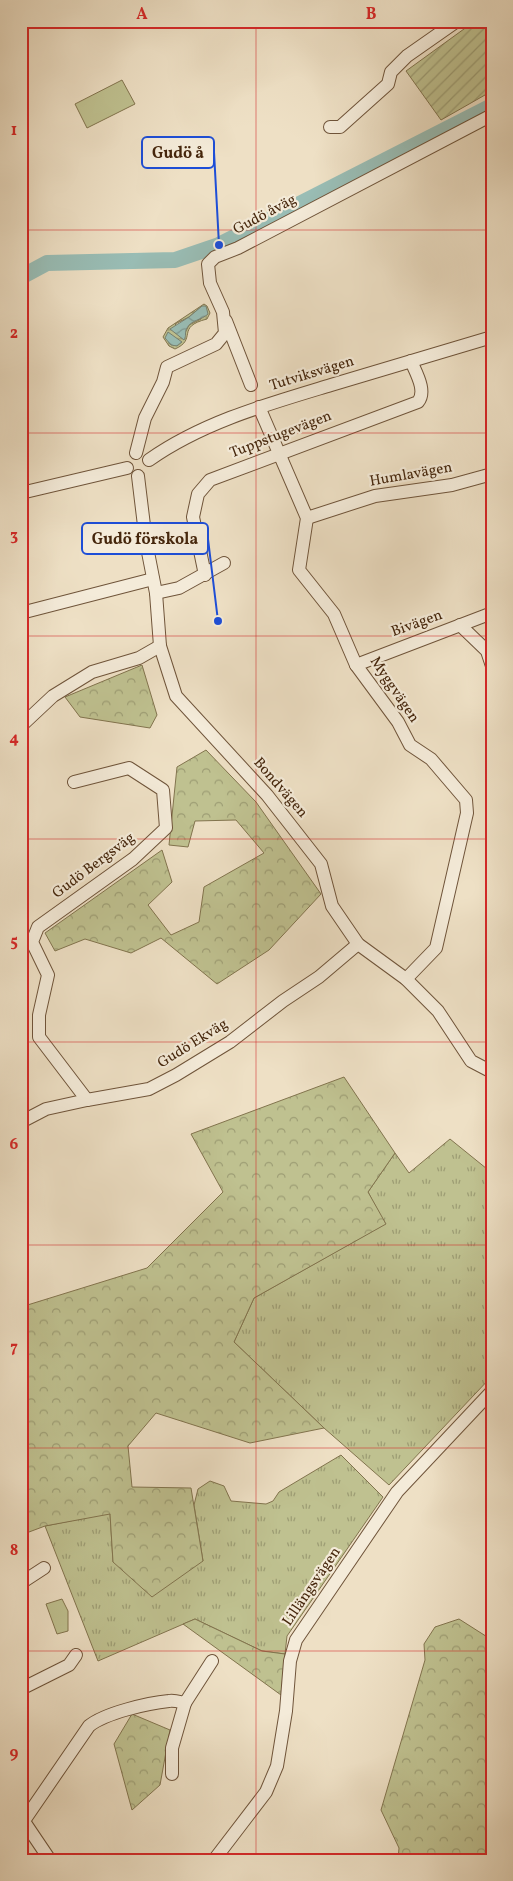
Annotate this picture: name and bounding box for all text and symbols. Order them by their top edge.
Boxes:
text: A [136,4,148,26]
text: B [366,4,377,26]
text: 1 [11,120,17,142]
callout: Gudö å [142,137,214,168]
text: Gudö å [152,143,204,165]
street label: Gudö åväg [230,189,301,240]
text: 2 [10,323,18,345]
street label: Tutviksvägen [267,351,357,397]
street label: Tuppstugevägen [227,406,335,464]
street label: Humlavägen [368,457,454,493]
callout: Gudö förskola [82,523,208,554]
text: 3 [10,525,18,547]
text: Gudö förskola [92,529,198,551]
street label: Bivägen [389,605,446,643]
street label: Myggvägen [364,653,424,727]
text: 4 [9,728,19,750]
street label: Bondvägen [248,753,312,823]
street label: Gudö Bergsväg [48,828,140,904]
text: 5 [10,931,18,953]
street label: Gudö Ekväg [154,1014,232,1074]
text: 6 [10,1134,19,1156]
text: 7 [10,1337,18,1359]
text: 8 [10,1540,18,1562]
street label: Lillängsvägen [278,1543,346,1631]
text: 9 [10,1743,19,1765]

